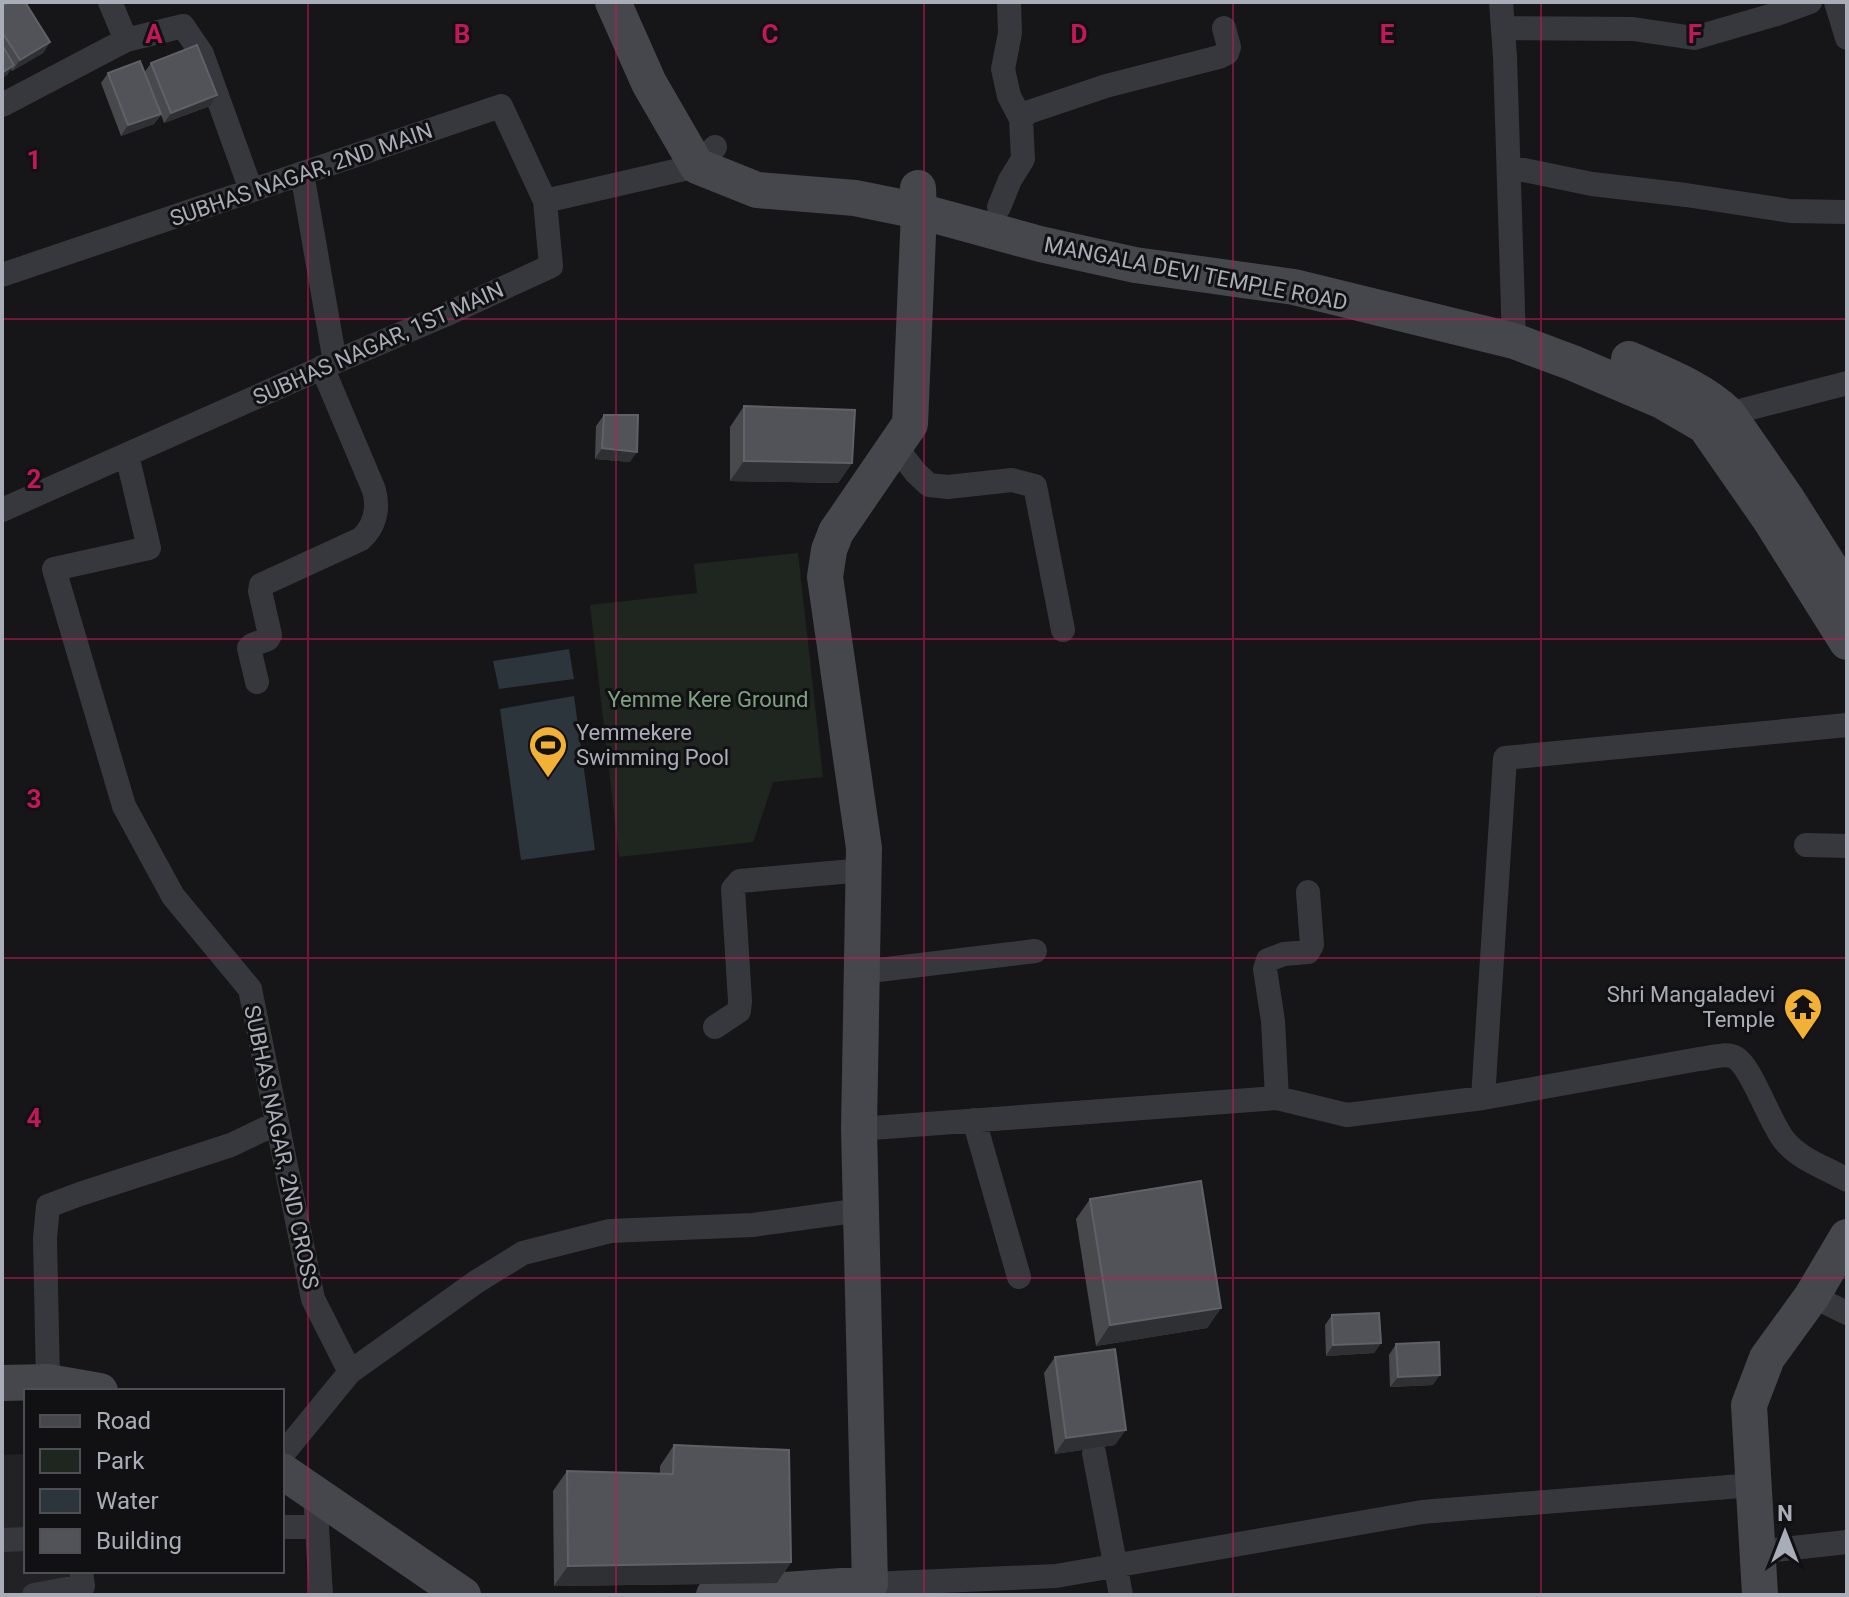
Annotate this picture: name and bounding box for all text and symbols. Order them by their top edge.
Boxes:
text: A [145,19,163,49]
text: B [454,19,470,49]
text: C [761,19,779,49]
text: D [1071,19,1087,49]
text: E [1380,19,1395,49]
text: F [1688,19,1702,49]
street label: SUBHAS NAGAR, 2ND MAIN [167,118,436,231]
text: 1 [27,145,41,175]
street label: MANGALA DEVI TEMPLE ROAD [1042,232,1350,315]
street label: SUBHAS NAGAR, 1ST MAIN [249,277,507,410]
text: 2 [27,464,41,494]
park label: Yemme Kere Ground [608,687,808,712]
place label: Yemmekere Swimming Pool [576,720,729,770]
sports icon: Yemmekere Swimming Pool [527,724,569,779]
text: 3 [27,784,41,814]
place label: Shri Mangaladevi Temple [1607,982,1775,1032]
temple icon: Shri Mangaladevi Temple [1782,986,1824,1041]
street label: SUBHAS NAGAR, 2ND CROSS [239,1003,324,1291]
text: 4 [27,1103,42,1133]
legend [24,1389,284,1573]
text: Road [96,1407,151,1435]
text: Park [96,1447,145,1475]
text: Water [96,1487,159,1515]
north arrow [1745,1493,1825,1573]
text: N [1777,1501,1793,1526]
text: Building [96,1527,182,1555]

